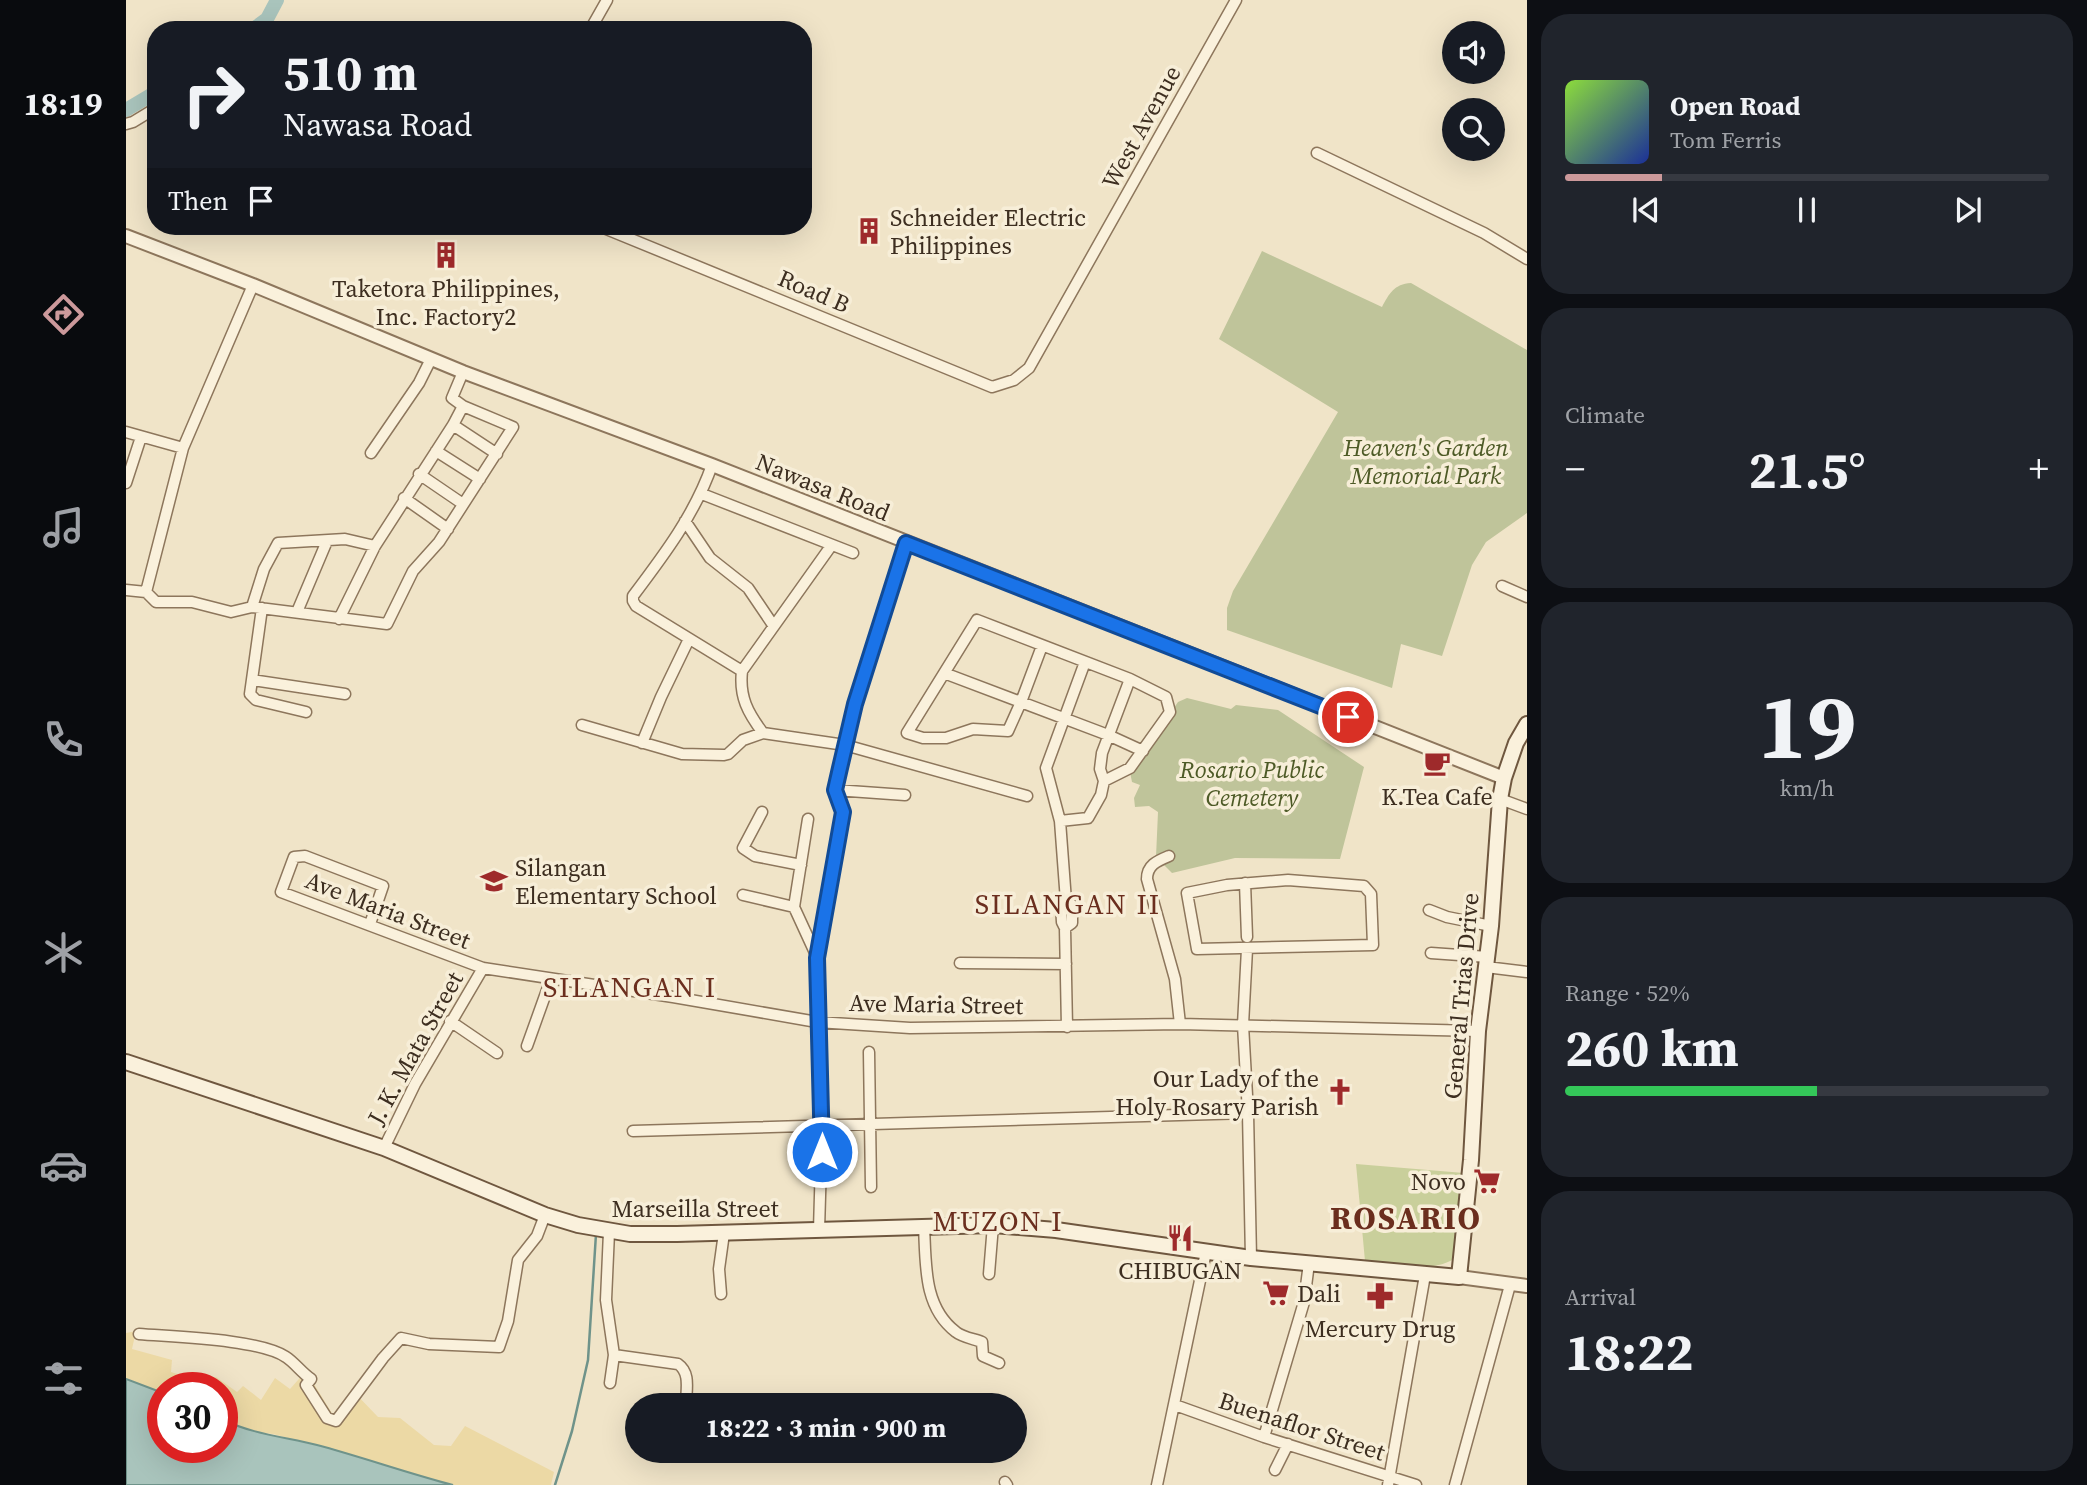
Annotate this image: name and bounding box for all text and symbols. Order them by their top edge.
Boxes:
map controls [1442,21,1505,161]
button: sound [1442,21,1505,84]
text: 510 m [283,39,418,106]
icon: right [168,49,259,140]
street label: West Avenue [1094,59,1188,195]
text: 18:19 [24,82,102,126]
text: Open Road [1670,88,1801,124]
button: search [1442,98,1505,161]
text: Nawasa Road [283,103,472,147]
text: Tom Ferris [1670,124,1781,156]
icon: arrive [242,182,280,220]
text: Then [168,183,228,219]
icon: previous [1627,191,1665,229]
icon: pause [1788,191,1826,229]
icon: next [1949,191,1987,229]
place label: Schneider Electric Philippines [890,201,1086,262]
building icon: Schneider Electric Philippines [854,216,884,246]
building icon: Taketora Philippines, Inc. Factory2 [431,240,461,270]
street label: Road B [773,261,855,321]
place label: Taketora Philippines, Inc. Factory2 [332,272,560,333]
icon: directions [39,290,88,339]
text: Climate [1565,399,1645,431]
park label: Heaven's Garden Memorial Park [1342,431,1509,492]
text: 21.5° [1748,434,1866,505]
text: − [1565,443,1585,495]
text: + [2029,443,2049,495]
street label: Nawasa Road [751,445,895,529]
icon: music [39,503,88,552]
text: 19 [1758,664,1856,788]
pin [1318,687,1378,747]
icon: arrive [1329,698,1367,736]
icon: phone [39,715,88,764]
cafe icon: K.Tea Cafe [1422,748,1452,778]
park label: Rosario Public Cemetery [1179,753,1325,814]
text: km/h [1780,772,1834,804]
place label: K.Tea Cafe [1381,780,1493,813]
place label: Silangan Elementary School [515,851,717,912]
street label: Ave Maria Street [301,863,475,957]
school or university icon: Silangan Elementary School [479,866,509,896]
district label: SILANGAN II [975,885,1161,923]
street label: General Trias Drive [1436,891,1486,1101]
icon: climate [39,928,88,977]
street label: J. K. Mata Street [359,965,471,1131]
district label: SILANGAN I [543,968,717,1006]
text: Range · 52% [1565,977,1690,1009]
street label: Ave Maria Street [849,986,1024,1022]
text: 260 km [1565,1012,1739,1083]
place label: Our Lady of the Holy Rosary Parish [1115,1062,1319,1123]
church icon: Our Lady of the Holy Rosary Parish [1325,1077,1355,1107]
position arrow [785,1115,859,1189]
icon: car [39,1141,88,1190]
place label: Novo [1411,1165,1466,1198]
supermarket icon: Novo [1472,1166,1502,1196]
street label: Marseilla Street [612,1192,779,1225]
district label: ROSARIO [1330,1196,1482,1240]
district label: MUZON I [932,1202,1064,1240]
restaurant icon: CHIBUGAN [1165,1223,1195,1253]
place label: CHIBUGAN [1118,1254,1242,1287]
place label: Dali [1297,1277,1341,1310]
supermarket icon: Dali [1261,1278,1291,1308]
pharmacy icon: Mercury Drug [1365,1281,1395,1311]
text: Arrival [1565,1281,1636,1313]
place label: Mercury Drug [1305,1312,1455,1345]
text: 18:22 [1565,1316,1693,1387]
icon: filters [39,1354,88,1403]
speed limit sign: 30 [147,1372,238,1463]
street label: Buenaflor Street [1215,1384,1390,1468]
text: 18:22 · 3 min · 900 m [706,1410,946,1446]

